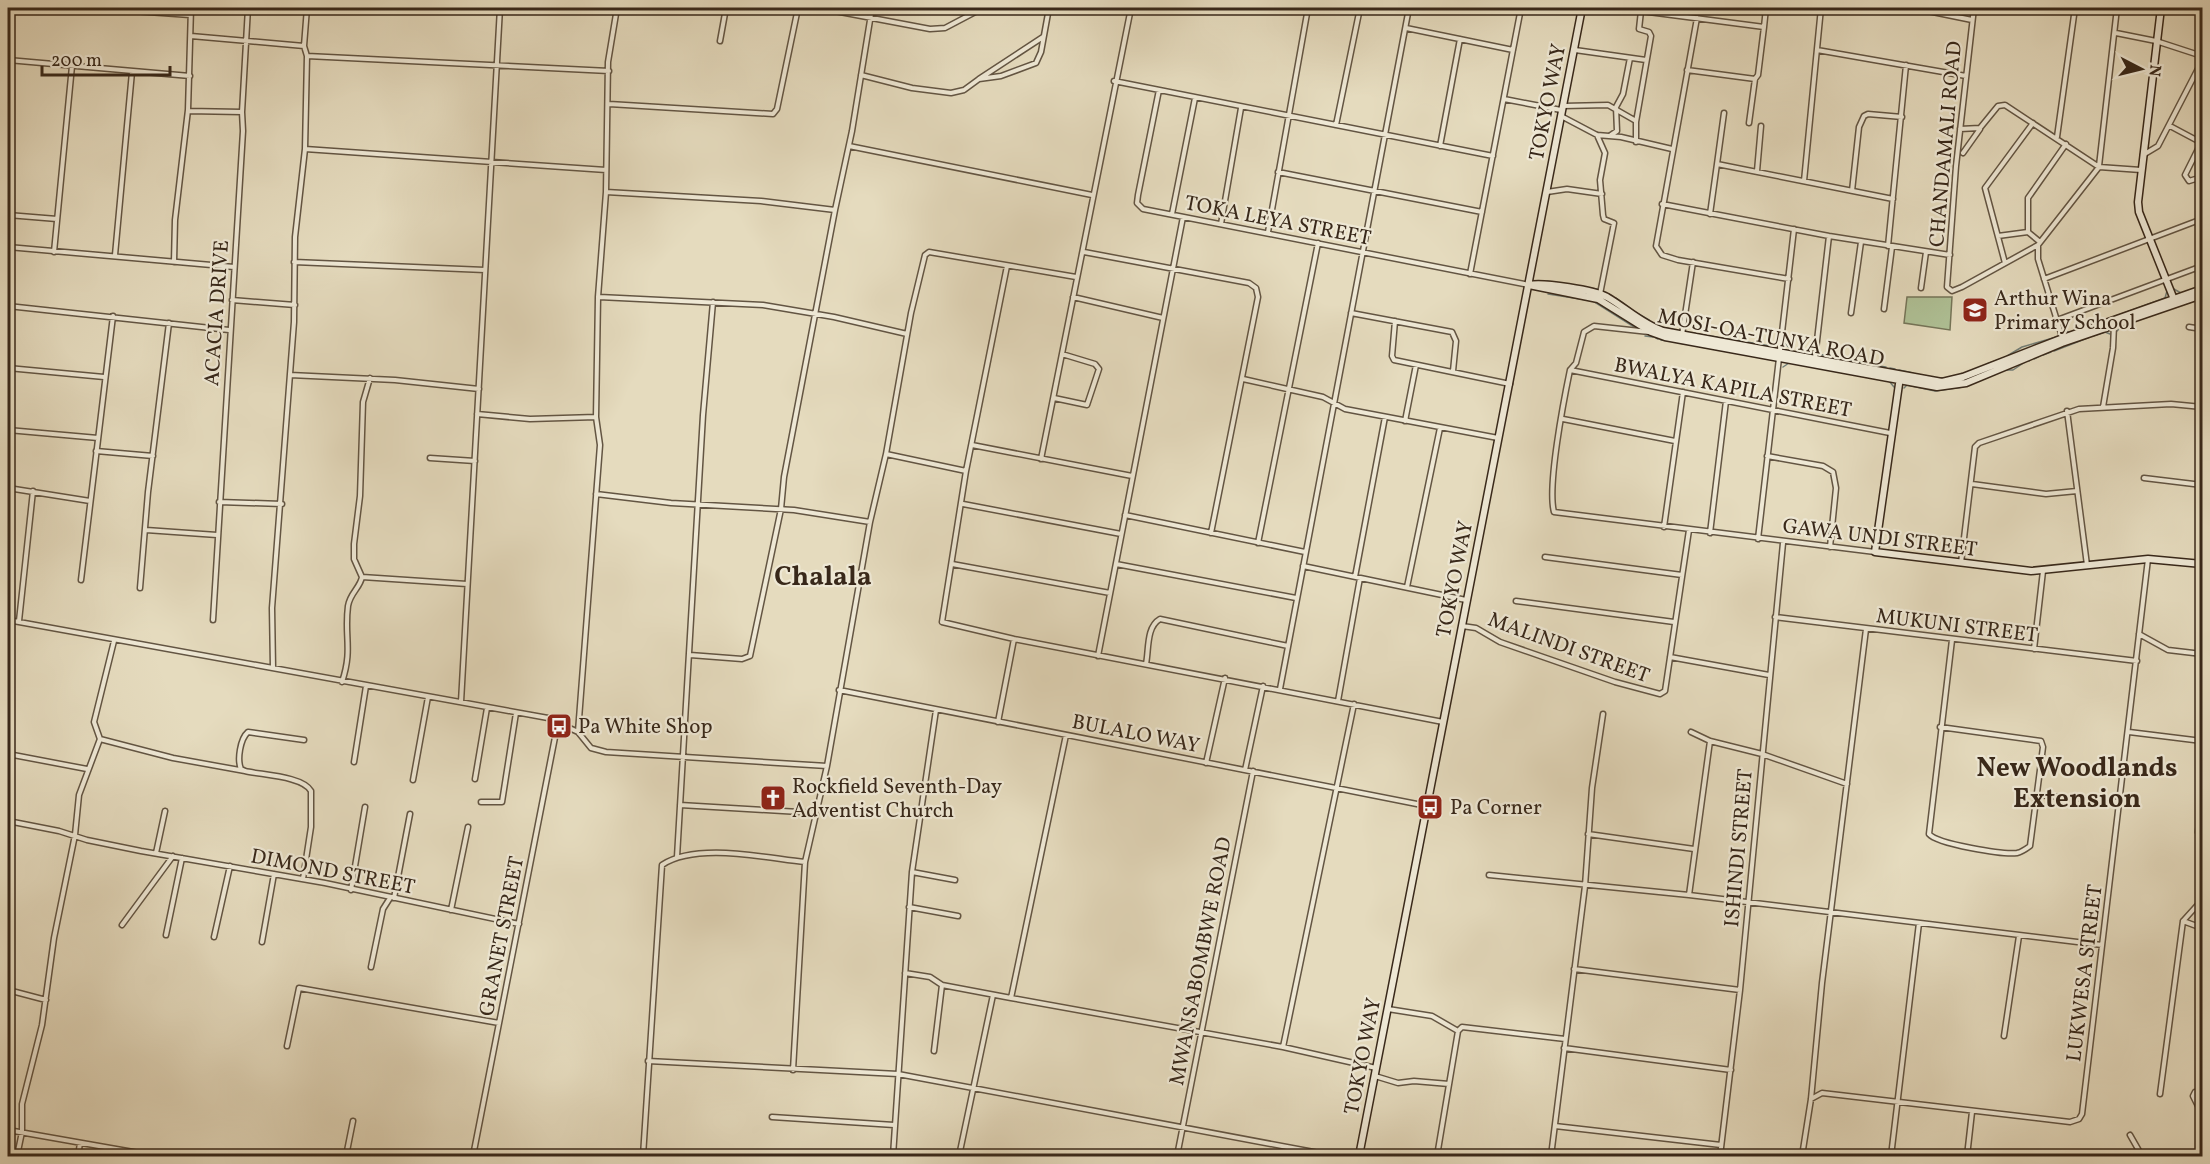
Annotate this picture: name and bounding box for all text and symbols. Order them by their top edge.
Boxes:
scale bar [42,39,170,77]
north arrow [2111,39,2171,99]
street label: CHANDAMALI ROAD [1923,40,1970,248]
street label: TOKYO WAY [1523,41,1574,163]
text: 200 m [51,49,102,74]
text: N [2142,63,2166,78]
street label: TOKA LEYA STREET [1182,189,1373,254]
street label: ACACIA DRIVE [198,239,237,387]
place label: Arthur Wina Primary School [1994,285,2135,338]
school or university icon: Arthur Wina Primary School [1960,295,1990,325]
street label: MOSI-OA-TUNYA ROAD [1655,302,1887,375]
street label: BWALYA KAPILA STREET [1612,351,1854,426]
street label: GAWA UNDI STREET [1781,512,1979,565]
street label: TOKYO WAY [1430,518,1481,640]
district label: Chalala [774,559,872,597]
street label: MUKUNI STREET [1874,602,2039,651]
street label: MALINDI STREET [1484,606,1653,691]
street label: BULALO WAY [1069,708,1202,761]
bus stop icon: Pa White Shop [544,711,574,741]
place label: Pa White Shop [578,713,713,742]
district label: New Woodlands Extension [1976,750,2178,819]
street label: ISHINDI STREET [1718,768,1761,928]
place label: Rockfield Seventh-Day Adventist Church [792,773,1003,826]
church icon: Rockfield Seventh-Day Adventist Church [758,783,788,813]
bus stop icon: Pa Corner [1415,792,1445,822]
place label: Pa Corner [1450,794,1542,823]
street label: MWANSABOMBWE ROAD [1163,835,1240,1088]
street label: DIMOND STREET [248,842,417,903]
street label: GRANET STREET [473,854,532,1019]
street label: LUKWESA STREET [2060,883,2111,1063]
street label: TOKYO WAY [1338,995,1389,1117]

